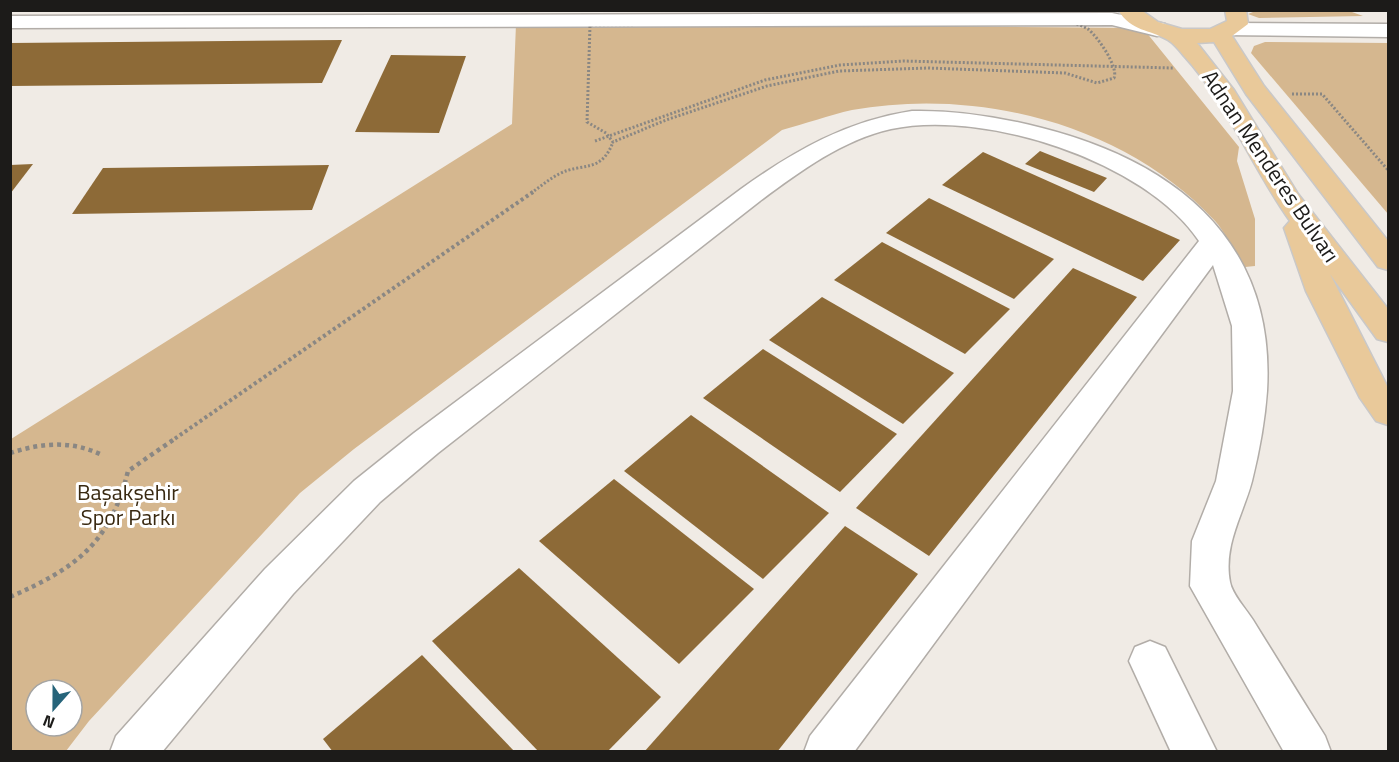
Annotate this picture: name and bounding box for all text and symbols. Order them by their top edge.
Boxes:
street label: Adnan Menderes Bulvarı [1194,63,1348,269]
park label: Başakşehir Spor Parkı [77,475,179,534]
north arrow [24,678,84,738]
text: N [39,709,58,735]

